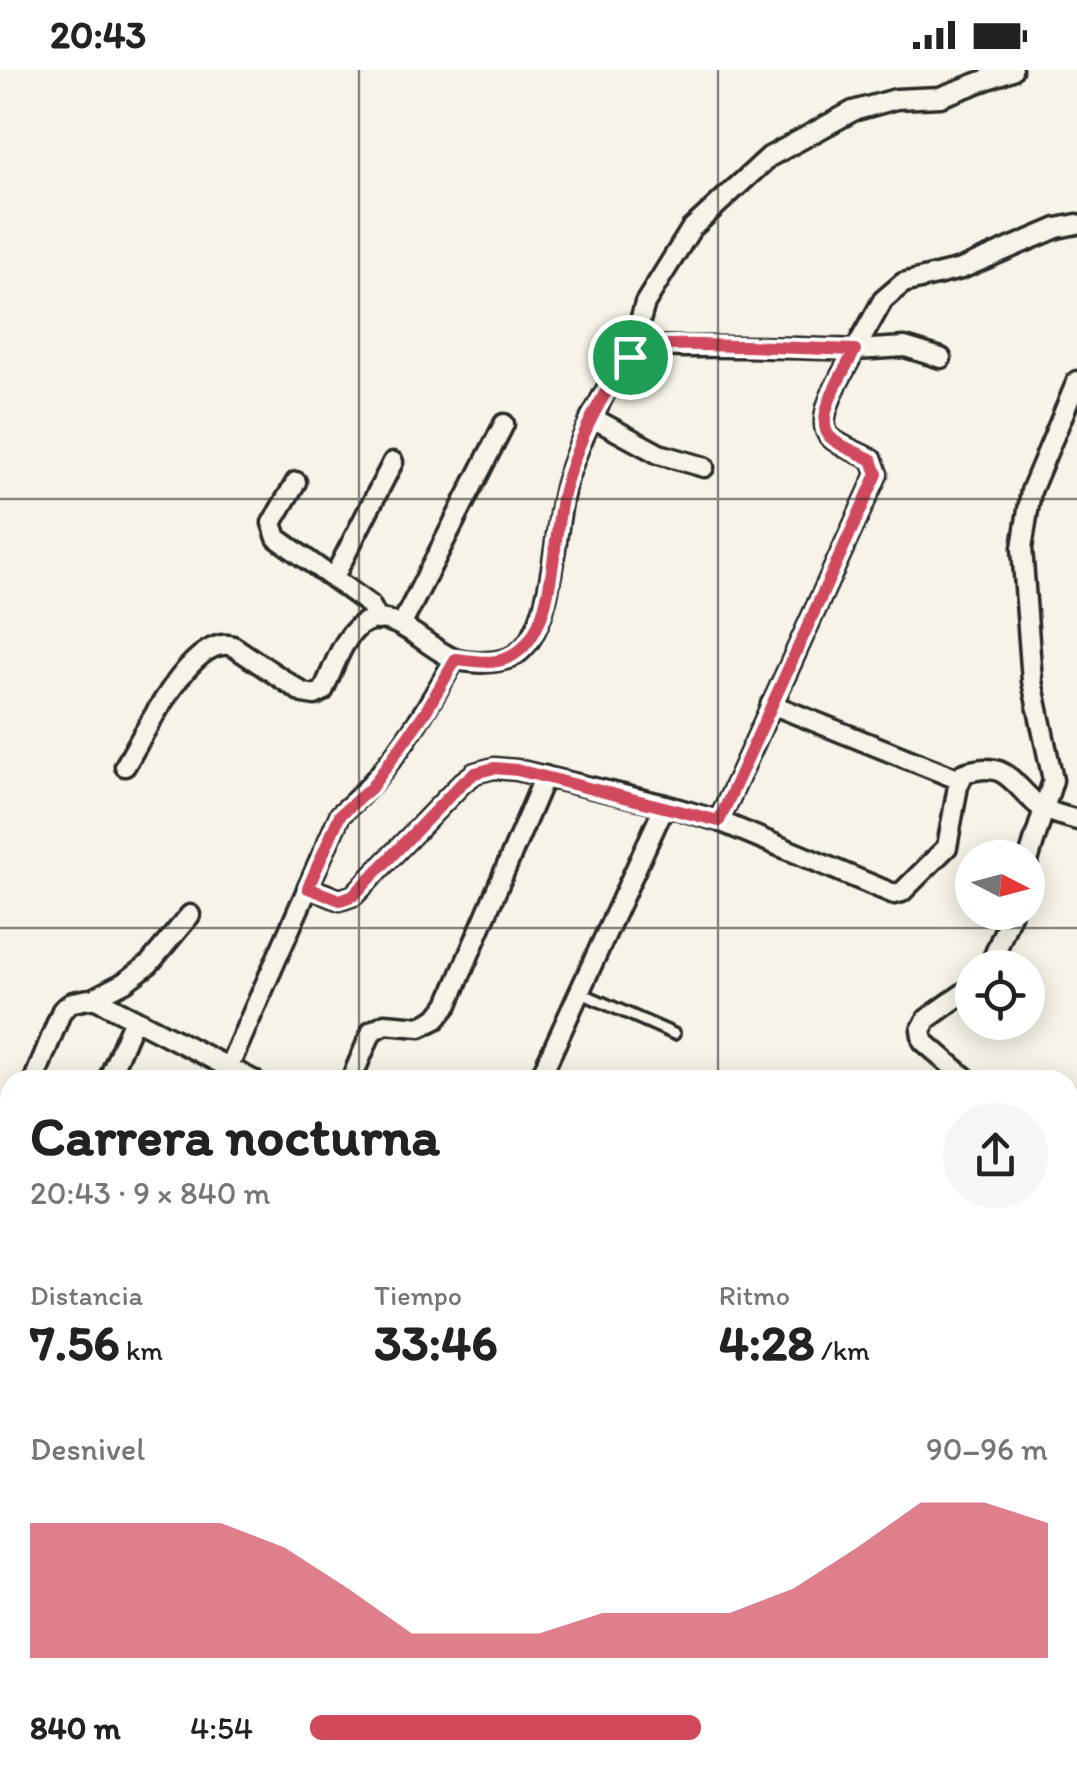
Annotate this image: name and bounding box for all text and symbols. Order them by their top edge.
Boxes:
text: 20:43 [50,12,146,58]
pin [588,315,673,400]
icon: arrive [603,330,658,385]
north arrow [955,840,1045,930]
map controls [955,840,1045,1040]
button: locate [955,950,1045,1040]
text: Carrera nocturna [30,1103,440,1169]
button: share [943,1103,1048,1208]
text: 20:43 · 9 × 840 m [30,1174,271,1212]
text: Distancia [30,1278,143,1312]
text: Tiempo [374,1278,462,1312]
text: Ritmo [719,1278,790,1312]
text: 7.56 [30,1312,120,1373]
text: 33:46 [374,1312,498,1373]
text: 4:28 [719,1312,815,1373]
text: km [120,1333,163,1367]
text: /km [815,1333,870,1367]
text: Desnivel [30,1430,145,1468]
text: 90–96 m [926,1430,1048,1468]
text: 840 m [30,1709,121,1747]
text: 4:54 [190,1709,253,1747]

